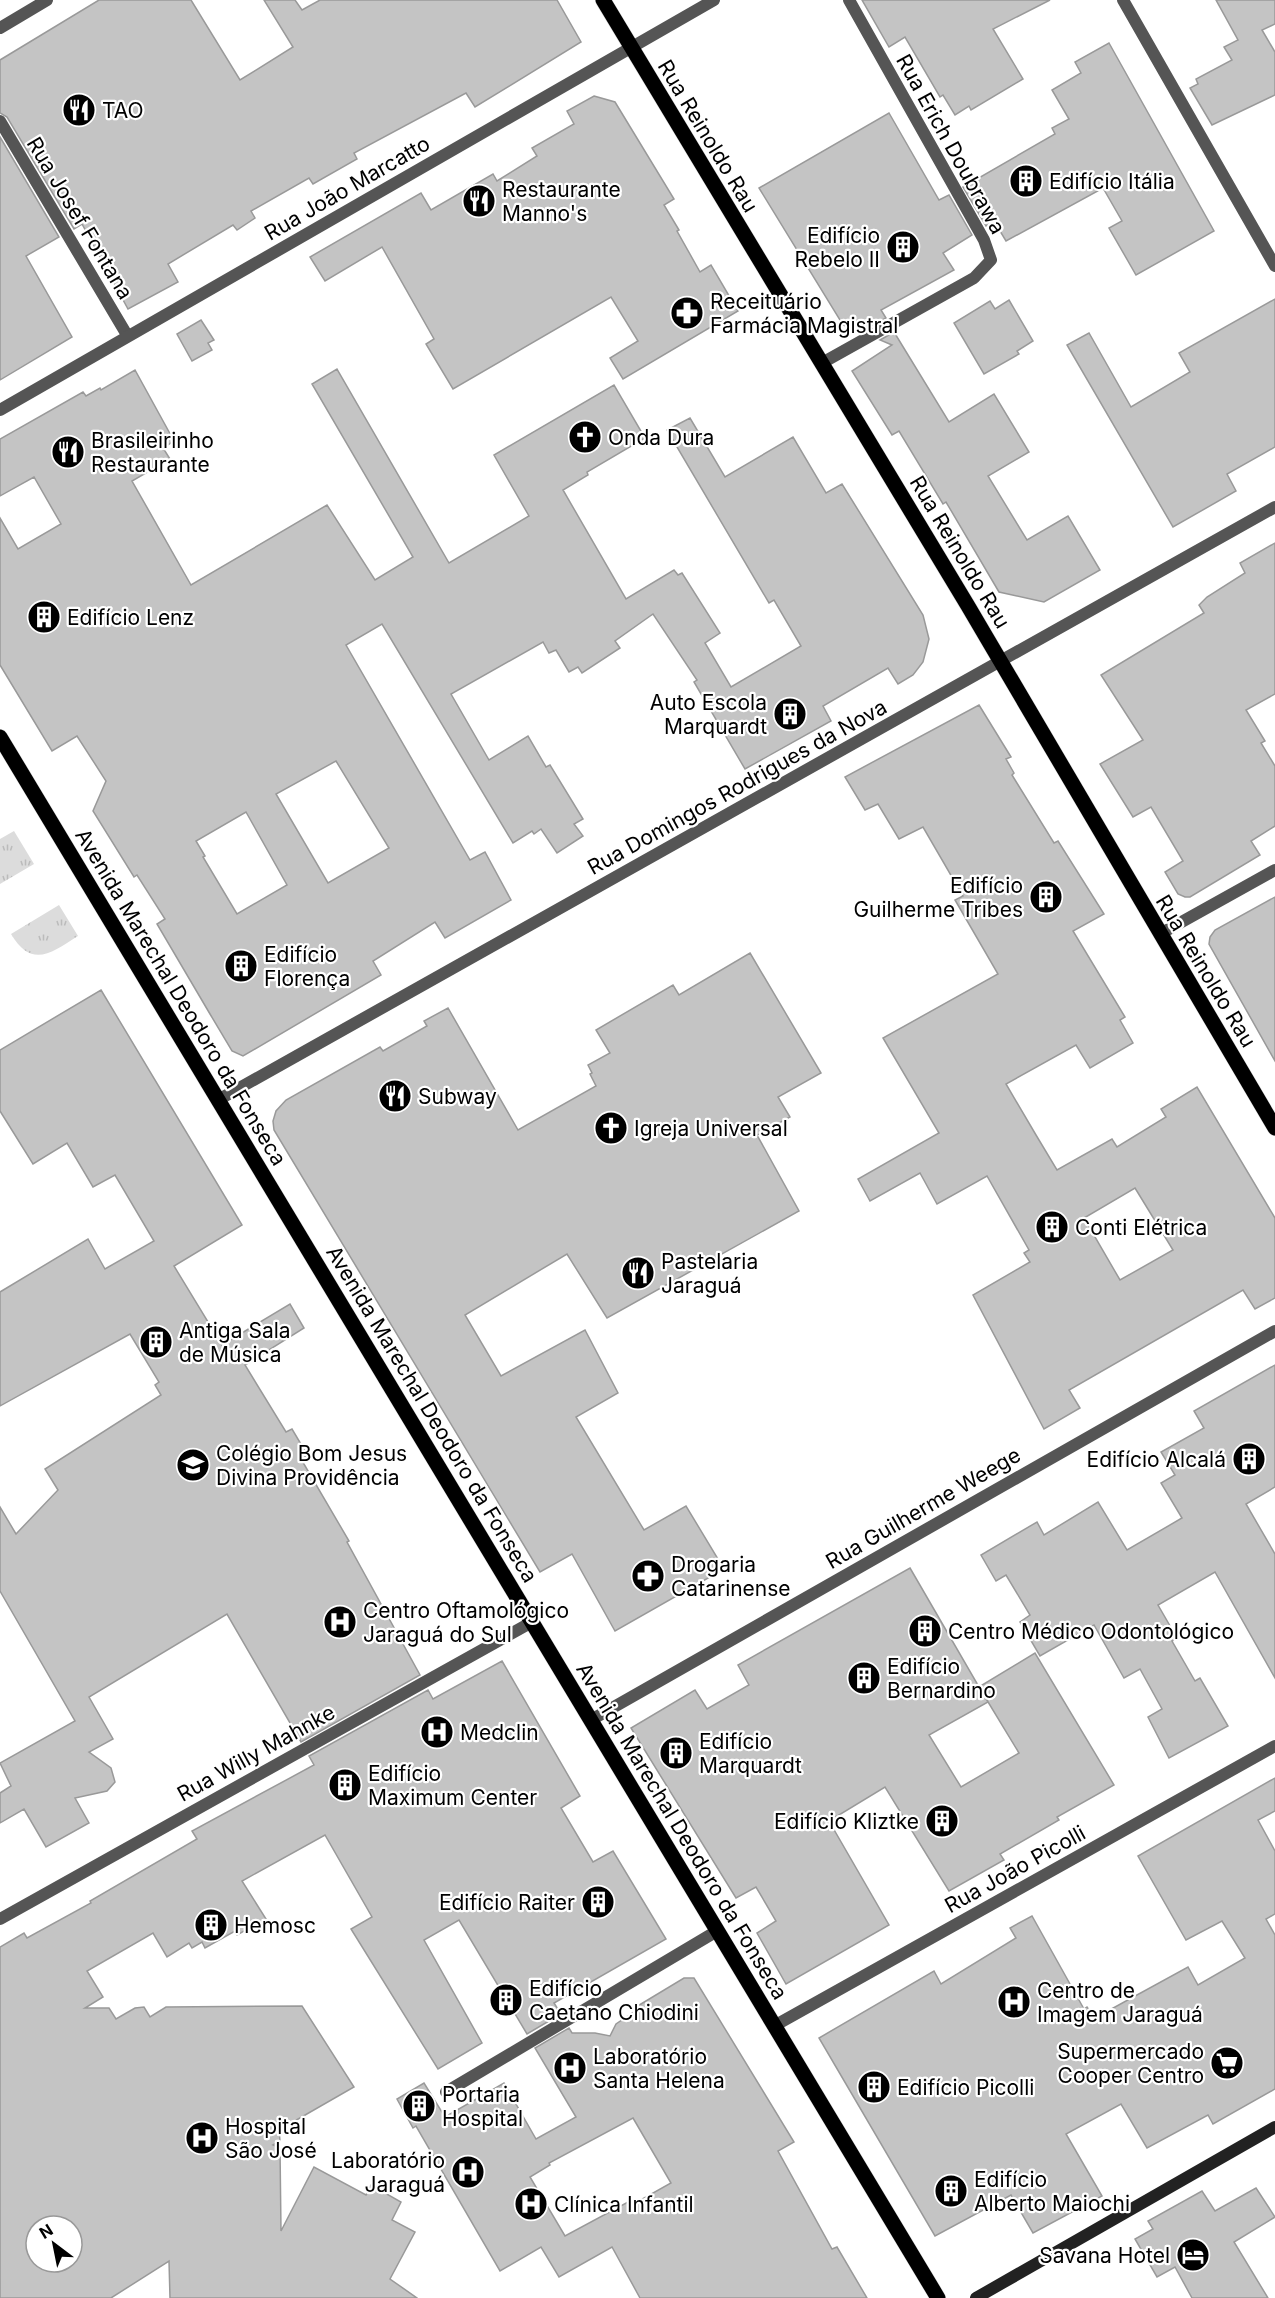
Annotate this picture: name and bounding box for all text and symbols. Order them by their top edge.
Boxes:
street label: Rua Erich Doubrawa [891,50,1011,238]
street label: Rua Reinoldo Rau [653,55,763,217]
restaurant icon: TAO [61,92,97,128]
place label: TAO [102,98,144,123]
street label: Rua João Marcatto [260,131,434,245]
street label: Rua Josef Fontana [22,132,138,304]
building icon: Edifício Itália [1008,163,1044,199]
place label: Edifício Itália [1049,169,1175,194]
place label: Restaurante Manno's [502,177,621,226]
restaurant icon: Restaurante Manno's [461,183,497,219]
place label: Edifício Rebelo II [795,223,880,272]
building icon: Edifício Rebelo II [885,229,921,265]
place label: Receituário Farmácia Magistral [710,289,898,338]
pharmacy icon: Receituário Farmácia Magistral [669,295,705,331]
church icon: Onda Dura [567,419,603,455]
place label: Onda Dura [608,425,714,450]
place label: Brasileirinho Restaurante [91,428,214,477]
restaurant icon: Brasileirinho Restaurante [50,434,86,470]
street label: Rua Reinoldo Rau [905,471,1015,633]
building icon: Edifício Lenz [26,599,62,635]
place label: Edifício Lenz [67,605,194,630]
place label: Auto Escola Marquardt [650,690,767,739]
street label: Rua Domingos Rodrigues da Nova [583,694,891,880]
building icon: Auto Escola Marquardt [772,696,808,732]
street label: Avenida Marechal Deodoro da Fonseca [70,824,292,1170]
place label: Edifício Guilherme Tribes [853,873,1023,922]
building icon: Edifício Guilherme Tribes [1028,879,1064,915]
street label: Rua Reinoldo Rau [1151,890,1261,1052]
place label: Edifício Florença [264,942,350,991]
building icon: Edifício Florença [223,948,259,984]
restaurant icon: Subway [377,1078,413,1114]
place label: Subway [418,1084,497,1109]
church icon: Igreja Universal [593,1110,629,1146]
place label: Igreja Universal [634,1116,788,1141]
building icon: Conti Elétrica [1034,1209,1070,1245]
place label: Conti Elétrica [1075,1215,1207,1240]
street label: Avenida Marechal Deodoro da Fonseca [321,1241,543,1587]
place label: Pastelaria Jaraguá [661,1249,758,1298]
restaurant icon: Pastelaria Jaraguá [620,1255,656,1291]
place label: Antiga Sala de Música [179,1318,291,1367]
building icon: Antiga Sala de Música [138,1324,174,1360]
place label: Colégio Bom Jesus Divina Providência [216,1441,407,1490]
building icon: Edifício Alcalá [1231,1441,1267,1477]
street label: Rua Guilherme Weege [821,1442,1025,1574]
school or university icon: Colégio Bom Jesus Divina Providência [175,1447,211,1483]
place label: Edifício Alcalá [1087,1447,1226,1472]
place label: Drogaria Catarinense [671,1552,791,1601]
pharmacy icon: Drogaria Catarinense [630,1558,666,1594]
place label: Centro Oftamológico Jaraguá do Sul [363,1598,569,1647]
hospital icon: Centro Oftamológico Jaraguá do Sul [322,1604,358,1640]
building icon: Centro Médico Odontológico [907,1613,943,1649]
place label: Centro Médico Odontológico [948,1619,1234,1644]
place label: Edifício Bernardino [887,1654,996,1703]
street label: Avenida Marechal Deodoro da Fonseca [571,1658,793,2004]
building icon: Edifício Bernardino [846,1660,882,1696]
street label: Rua Willy Mahnke [173,1699,339,1807]
hospital icon: Medclin [419,1714,455,1750]
place label: Medclin [460,1720,539,1745]
place label: Edifício Marquardt [699,1729,802,1778]
building icon: Edifício Marquardt [658,1735,694,1771]
place label: Edifício Maximum Center [368,1761,537,1810]
building icon: Edifício Maximum Center [327,1767,363,1803]
building icon: Edifício Kliztke [924,1803,960,1839]
place label: Edifício Kliztke [774,1809,919,1834]
street label: Rua João Picolli [940,1820,1090,1918]
building icon: Edifício Raiter [580,1884,616,1920]
place label: Edifício Raiter [439,1890,575,1915]
building icon: Hemosc [193,1907,229,1943]
place label: Hemosc [234,1913,316,1938]
place label: Edifício Caetano Chiodini [529,1976,699,2025]
place label: Centro de Imagem Jaraguá [1037,1978,1203,2027]
building icon: Edifício Caetano Chiodini [488,1982,524,2018]
hospital icon: Centro de Imagem Jaraguá [996,1984,1032,2020]
place label: Supermercado Cooper Centro [1057,2039,1204,2088]
place label: Laboratório Santa Helena [593,2044,725,2093]
supermarket icon: Supermercado Cooper Centro [1209,2045,1245,2081]
hospital icon: Laboratório Santa Helena [552,2050,588,2086]
building icon: Edifício Picolli [856,2069,892,2105]
place label: Edifício Picolli [897,2075,1034,2100]
place label: Portaria Hospital [442,2082,523,2131]
building icon: Portaria Hospital [401,2088,437,2124]
place label: Hospital São José [225,2114,317,2163]
hospital icon: Hospital São José [184,2120,220,2156]
place label: Laboratório Jaraguá [331,2148,445,2197]
hospital icon: Laboratório Jaraguá [450,2154,486,2190]
place label: Edifício Alberto Maiochi [974,2167,1130,2216]
building icon: Edifício Alberto Maiochi [933,2173,969,2209]
hospital icon: Clínica Infantil [513,2186,549,2222]
place label: Clínica Infantil [554,2192,694,2217]
north arrow [24,2214,84,2274]
text: N [36,2220,57,2243]
hotel icon: Savana Hotel [1175,2237,1211,2273]
place label: Savana Hotel [1039,2243,1170,2268]

